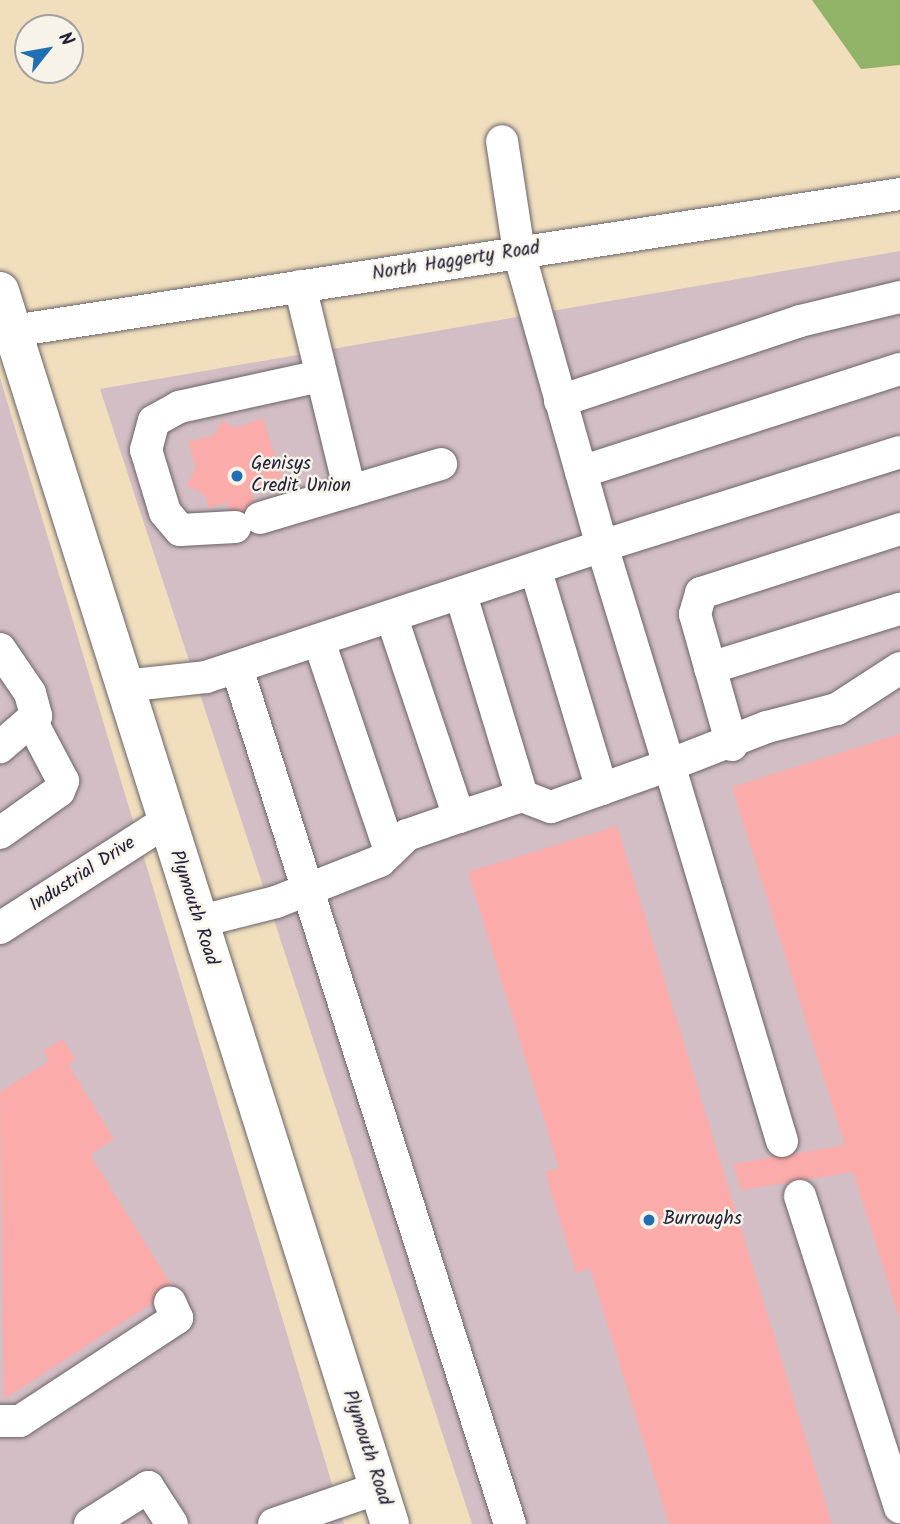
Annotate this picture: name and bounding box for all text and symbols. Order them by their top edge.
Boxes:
north arrow [14,14,84,84]
text: N [49,26,81,52]
street label: North Haggerty Road [371,237,541,287]
place label: Genisys Credit Union [251,454,351,498]
marker: Genisys Credit Union [229,468,245,484]
street label: Industrial Drive [26,832,140,918]
street label: Plymouth Road [164,847,222,969]
place label: Burroughs [663,1209,742,1231]
marker: Burroughs [641,1212,657,1228]
street label: Plymouth Road [337,1387,395,1509]

